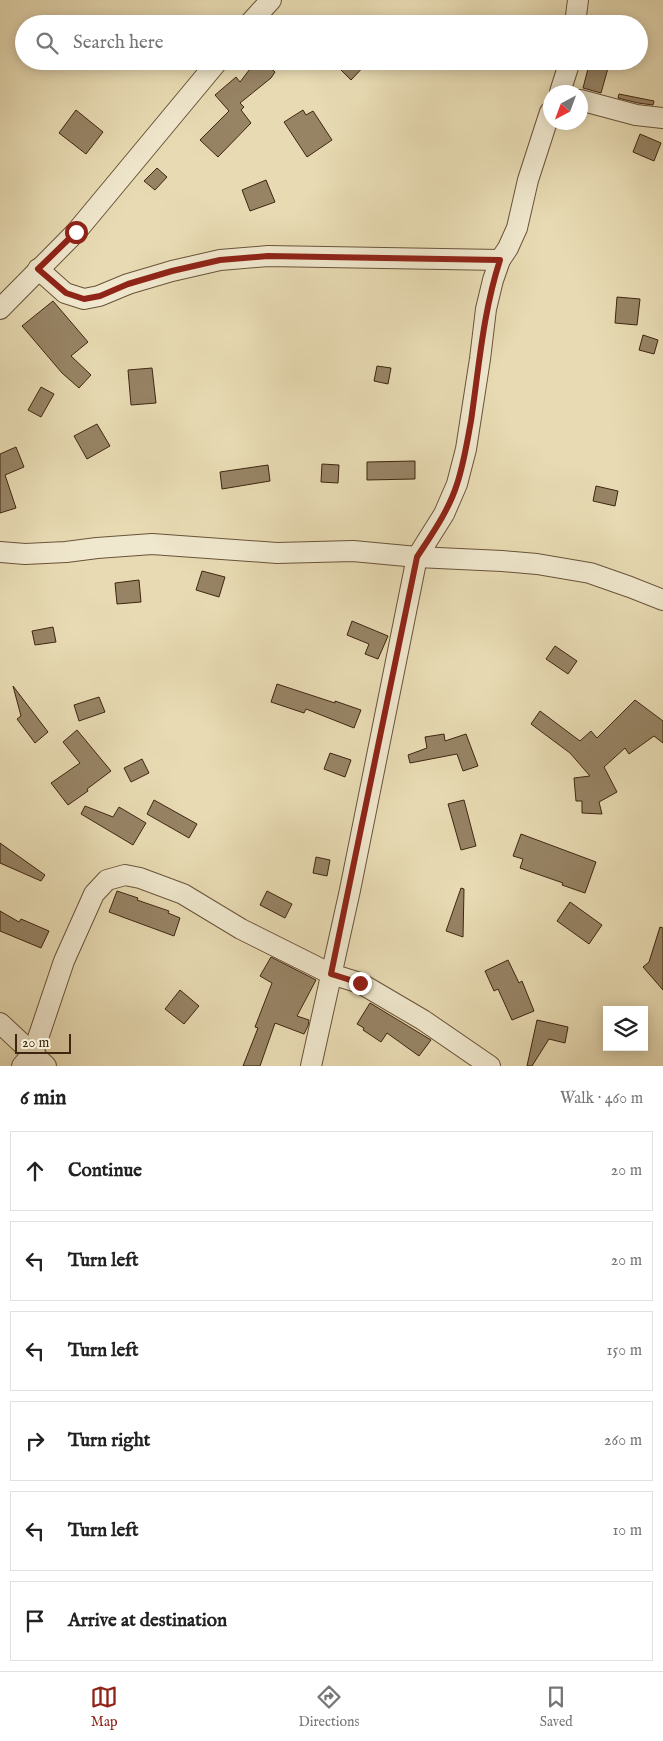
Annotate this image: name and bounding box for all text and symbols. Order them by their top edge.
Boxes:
search box [15,15,648,70]
icon: search [33,29,61,57]
text: Search here [73,31,164,55]
north arrow [543,85,588,130]
route start [65,221,88,244]
route end [349,972,372,995]
map controls [603,1006,648,1051]
button: layers [603,1006,648,1051]
scale bar [15,1031,71,1054]
text: 20 m [22,1034,49,1052]
text: 6 min [20,1085,66,1112]
text: Walk · 460 m [560,1089,643,1109]
icon: ahead [21,1157,49,1185]
text: Continue [68,1159,142,1183]
text: 20 m [611,1161,642,1181]
icon: left [21,1247,49,1275]
text: Turn left [68,1249,139,1273]
text: 20 m [611,1251,642,1271]
icon: left [21,1337,49,1365]
text: Turn left [68,1339,139,1363]
text: 150 m [607,1341,642,1361]
icon: right [21,1427,49,1455]
text: Turn right [68,1429,150,1453]
text: 260 m [604,1431,642,1451]
icon: left [21,1517,49,1545]
text: Turn left [68,1519,139,1543]
text: 10 m [612,1521,642,1541]
icon: arrive [21,1607,49,1635]
text: Arrive at destination [68,1609,227,1633]
tab: Map [90,1683,118,1731]
tab: Directions [298,1683,359,1731]
tab: Saved [540,1683,573,1731]

